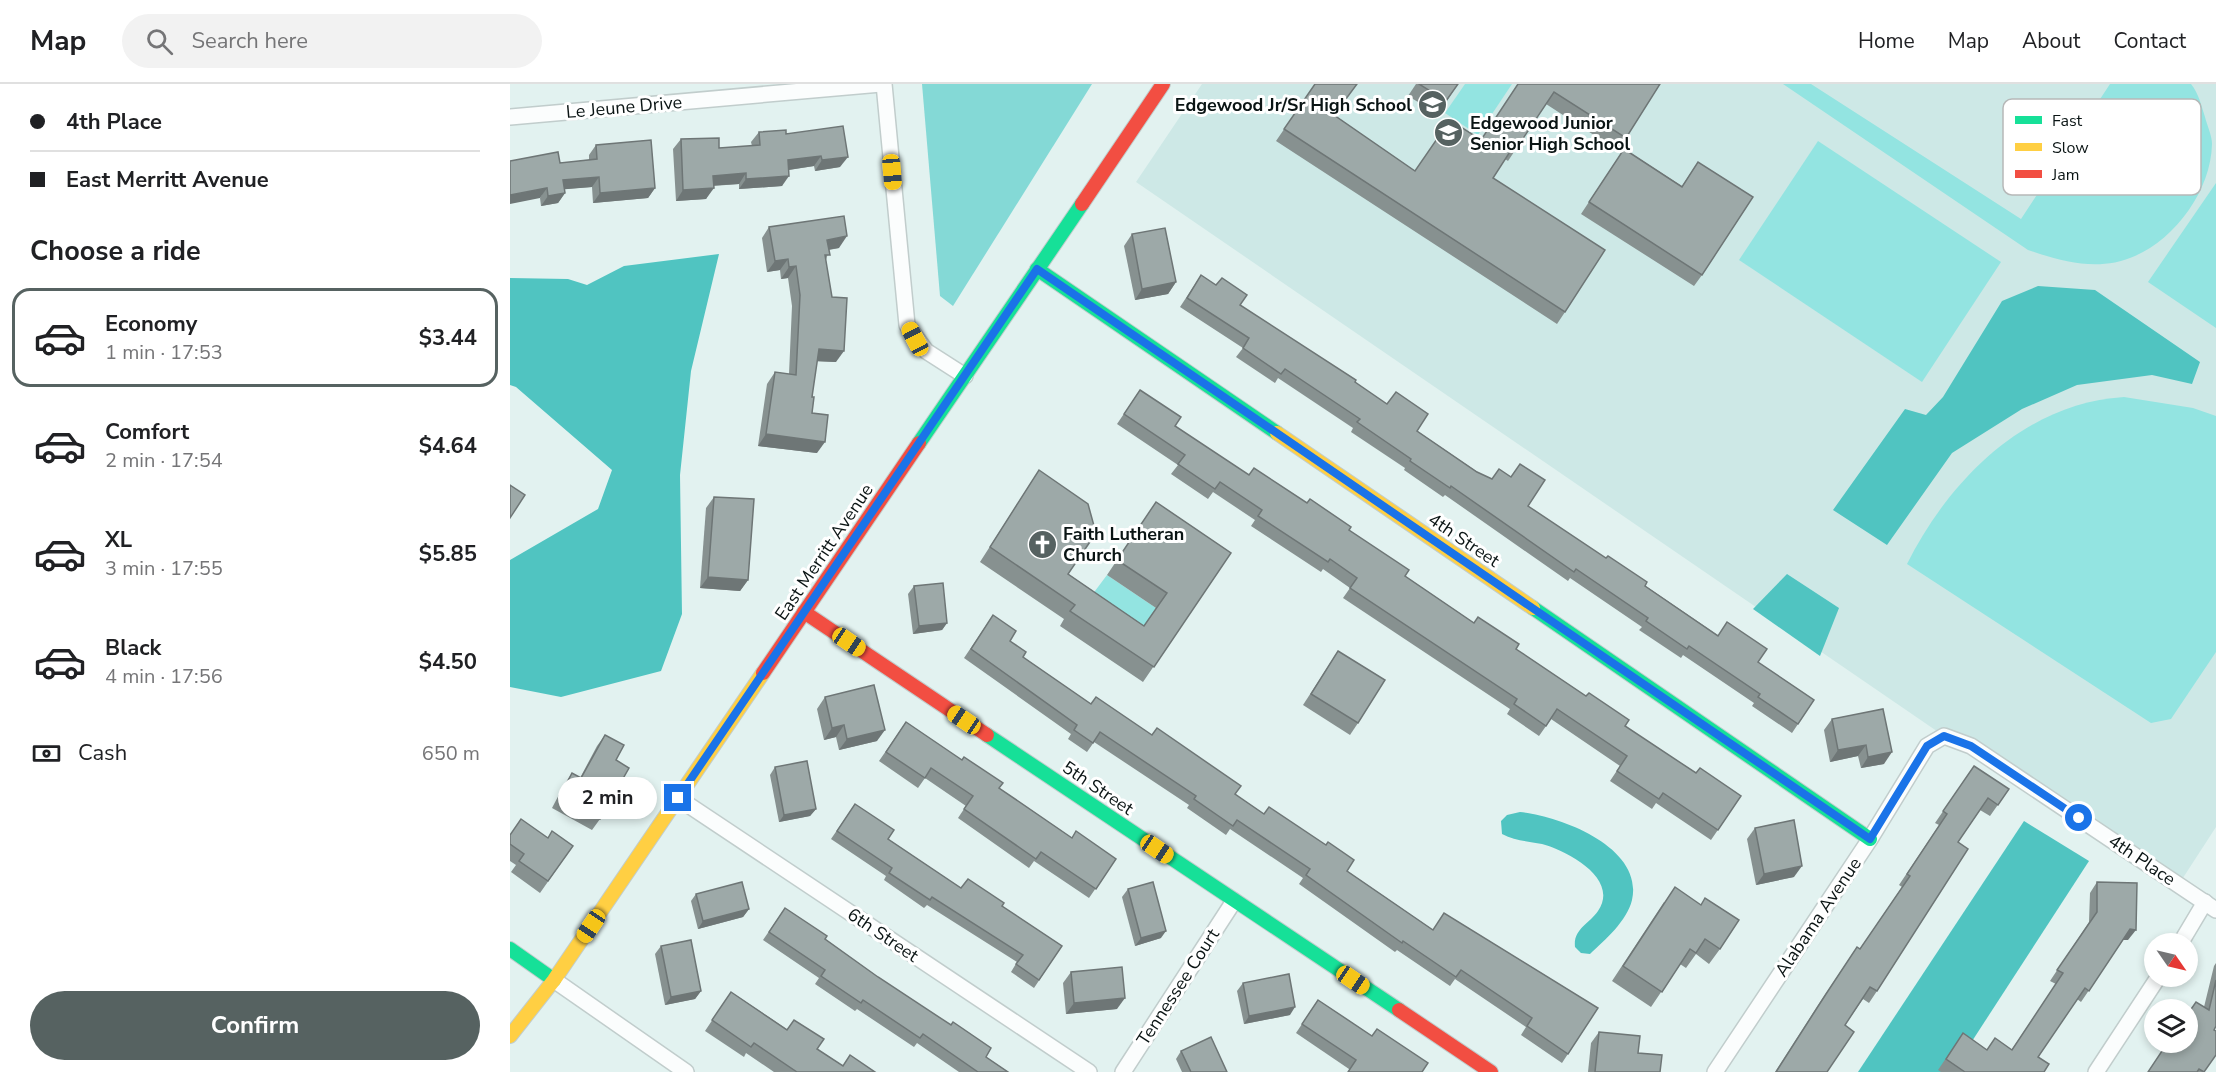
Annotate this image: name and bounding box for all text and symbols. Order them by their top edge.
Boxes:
search box [122,14,542,68]
text: Map [30,22,86,60]
icon: search [143,25,176,58]
text: Search here [191,26,308,56]
text: Home [1858,27,1915,55]
text: Map [1948,27,1989,55]
text: About [2022,27,2080,55]
text: Contact [2113,27,2186,55]
school or university icon: Edgewood Jr/Sr High School [1417,89,1449,121]
street label: Le Jeune Drive [565,90,683,124]
place label: Edgewood Jr/Sr High School [1175,93,1412,117]
legend [2003,99,2201,195]
text: 4th Place [66,107,162,137]
text: Fast [2052,110,2083,132]
place label: Edgewood Junior Senior High School [1470,111,1630,156]
school or university icon: Edgewood Junior Senior High School [1433,117,1465,149]
text: Slow [2052,137,2089,159]
car [881,153,903,191]
text: Jam [2051,164,2079,186]
text: East Merritt Avenue [66,165,269,195]
text: Choose a ride [30,233,201,270]
text: Economy [105,309,197,339]
icon: car [33,311,87,365]
car [899,319,931,359]
text: $3.44 [419,323,477,353]
text: 1 min · 17:53 [105,339,223,366]
text: Comfort [105,417,189,447]
icon: car [33,419,87,473]
text: $4.64 [419,431,477,461]
text: 2 min · 17:54 [105,447,223,474]
street label: East Merritt Avenue [769,479,879,625]
street label: 4th Street [1424,507,1505,573]
place label: Faith Lutheran Church [1063,522,1184,567]
text: XL [105,525,132,555]
icon: car [33,527,87,581]
church icon: Faith Lutheran Church [1026,528,1058,560]
text: $5.85 [419,539,477,569]
text: 3 min · 17:55 [105,555,223,582]
car [829,624,869,660]
text: Black [105,633,161,663]
icon: car [33,635,87,689]
text: $4.50 [419,647,477,677]
text: 4 min · 17:56 [105,663,223,690]
car [944,702,984,738]
icon: cash [30,737,63,770]
text: Cash [78,738,127,768]
text: 650 m [422,740,480,767]
street label: 5th Street [1058,755,1139,821]
callout: 2 min [558,777,657,819]
text: 2 min [582,784,633,811]
route end [664,784,691,811]
route start [2065,804,2092,831]
street label: 4th Place [2104,829,2180,891]
car [1137,831,1177,867]
street label: Alabama Avenue [1769,853,1867,981]
street label: 6th Street [843,902,924,968]
car [573,906,609,946]
street label: Tennessee Court [1131,923,1225,1050]
north arrow [2144,933,2198,987]
map controls [2144,933,2198,1053]
car [1333,962,1373,998]
button: Confirm [30,991,480,1060]
button: layers [2144,999,2198,1053]

